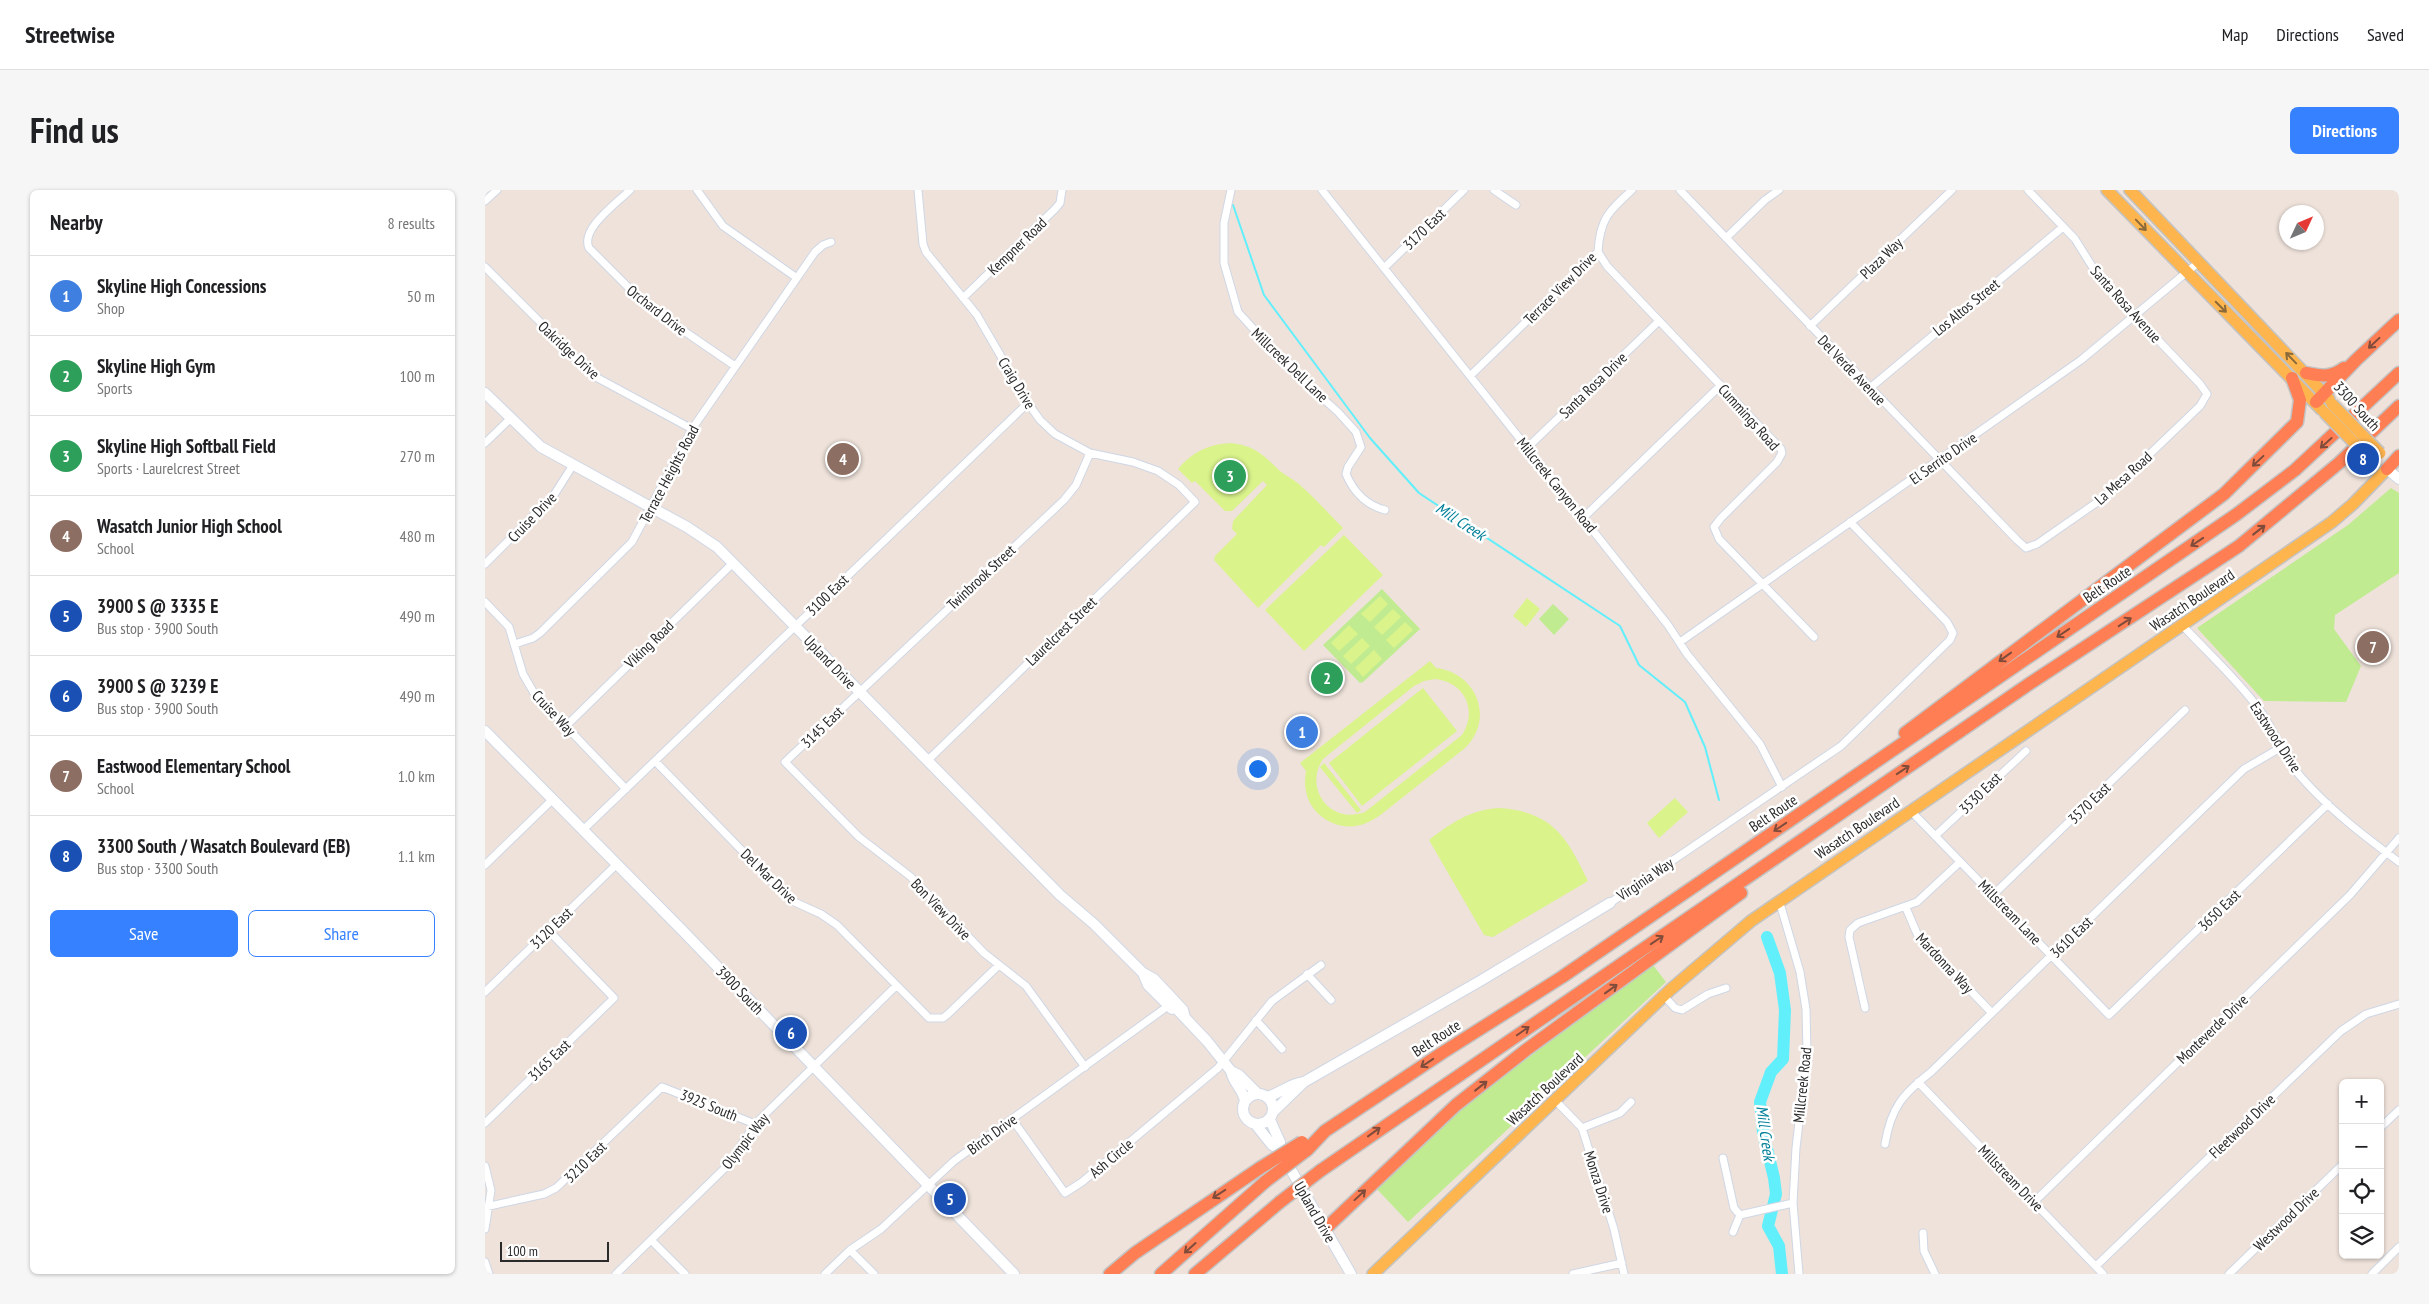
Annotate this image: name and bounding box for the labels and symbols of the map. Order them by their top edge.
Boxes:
street label: 3170 East [1399,204,1449,254]
north arrow [2279,205,2324,250]
street label: Kempner Road [983,213,1051,279]
one-way arrow [2135,219,2147,231]
street label: Plaza Way [1856,233,1906,283]
street label: Terrace View Drive [1520,248,1600,328]
street label: Santa Rosa Avenue [2086,262,2166,346]
street label: Los Altos Street [1929,274,2003,340]
street label: Orchard Drive [623,281,691,339]
one-way arrow [2215,301,2227,313]
street label: Oakridge Drive [534,317,604,383]
street label: Millcreek Dell Lane [1248,324,1332,406]
street label: Del Verde Avenue [1814,331,1890,409]
one-way arrow [2368,337,2381,349]
street label: Santa Rosa Drive [1555,348,1631,422]
one-way arrow [2285,352,2297,364]
street label: Craig Drive [994,354,1040,412]
street label: 3300 South [2330,377,2384,435]
street label: Cummings Road [1714,380,1784,454]
street label: Terrace Heights Road [635,422,703,526]
street label: El Serrito Drive [1906,428,1980,488]
street label: Millcreek Canyon Road [1513,434,1601,536]
one-way arrow [2319,437,2332,449]
pin: 4 [827,440,859,478]
pin: 8 [2347,440,2379,478]
street label: La Mesa Road [2090,447,2156,509]
one-way arrow [2252,455,2265,467]
pin: 3 [1214,457,1246,495]
street label: Cruise Drive [504,488,560,546]
water label: Mill Creek [1432,498,1491,545]
one-way arrow [2252,525,2266,535]
one-way arrow [2190,537,2204,547]
street label: Twinbrook Street [943,540,1019,614]
street label: Belt Route [2079,561,2135,607]
street label: Wasatch Boulevard [2146,565,2238,635]
street label: 3100 East [802,570,852,620]
street label: Laurelcrest Street [1022,592,1100,670]
street label: Viking Road [620,616,678,673]
one-way arrow [2118,617,2132,627]
one-way arrow [2056,628,2070,638]
pin: 7 [2357,628,2389,666]
street label: Upland Drive [800,631,860,693]
one-way arrow [1998,652,2012,662]
pin: 2 [1311,659,1343,697]
street label: Cruise Way [528,686,580,740]
street label: Eastwood Drive [2246,698,2306,776]
street label: 3145 East [797,702,847,752]
pin: 1 [1286,713,1318,751]
your location [1245,756,1271,782]
one-way arrow [1895,765,1909,775]
street label: 3530 East [1955,768,2005,818]
street label: 3570 East [2064,778,2114,828]
street label: Belt Route [1745,790,1801,836]
street label: Wasatch Boulevard [1811,793,1903,863]
one-way arrow [1773,822,1787,832]
street label: Del Mar Drive [737,845,801,907]
street label: Virginia Way [1612,853,1677,905]
street label: Bon View Drive [907,874,975,944]
street label: Millstream Lane [1974,876,2046,948]
street label: 3650 East [2194,885,2244,935]
street label: 3120 East [526,903,576,953]
street label: 3610 East [2046,912,2096,962]
street label: Mardonna Way [1912,929,1978,998]
one-way arrow [1650,934,1664,945]
street label: 3900 South [712,962,768,1018]
one-way arrow [1604,984,1618,994]
street label: Monteverde Drive [2172,990,2252,1068]
pin: 6 [775,1014,807,1052]
street label: Belt Route [1408,1015,1464,1061]
one-way arrow [1516,1026,1530,1036]
street label: 3165 East [524,1035,574,1085]
street label: Millcreek Road [1789,1046,1815,1124]
street label: Wasatch Boulevard [1503,1049,1587,1129]
one-way arrow [1420,1058,1434,1068]
one-way arrow [1474,1081,1487,1092]
street label: 3925 South [677,1085,741,1125]
street label: Fleetwood Drive [2205,1090,2279,1162]
water label: Mill Creek [1752,1104,1780,1164]
street label: Olympic Way [717,1109,773,1173]
street label: Birch Drive [963,1110,1021,1158]
one-way arrow [1367,1127,1381,1137]
street label: Ash Circle [1085,1134,1137,1182]
street label: 3210 East [560,1137,610,1187]
street label: Millstream Drive [1974,1141,2048,1215]
street label: Monza Drive [1580,1148,1618,1216]
street label: Upland Drive [1290,1178,1340,1246]
pin: 5 [934,1180,966,1218]
street label: Westwood Drive [2249,1183,2323,1255]
one-way arrow [1212,1189,1226,1199]
one-way arrow [1354,1189,1367,1201]
scale bar [500,1239,609,1262]
one-way arrow [1183,1242,1196,1254]

